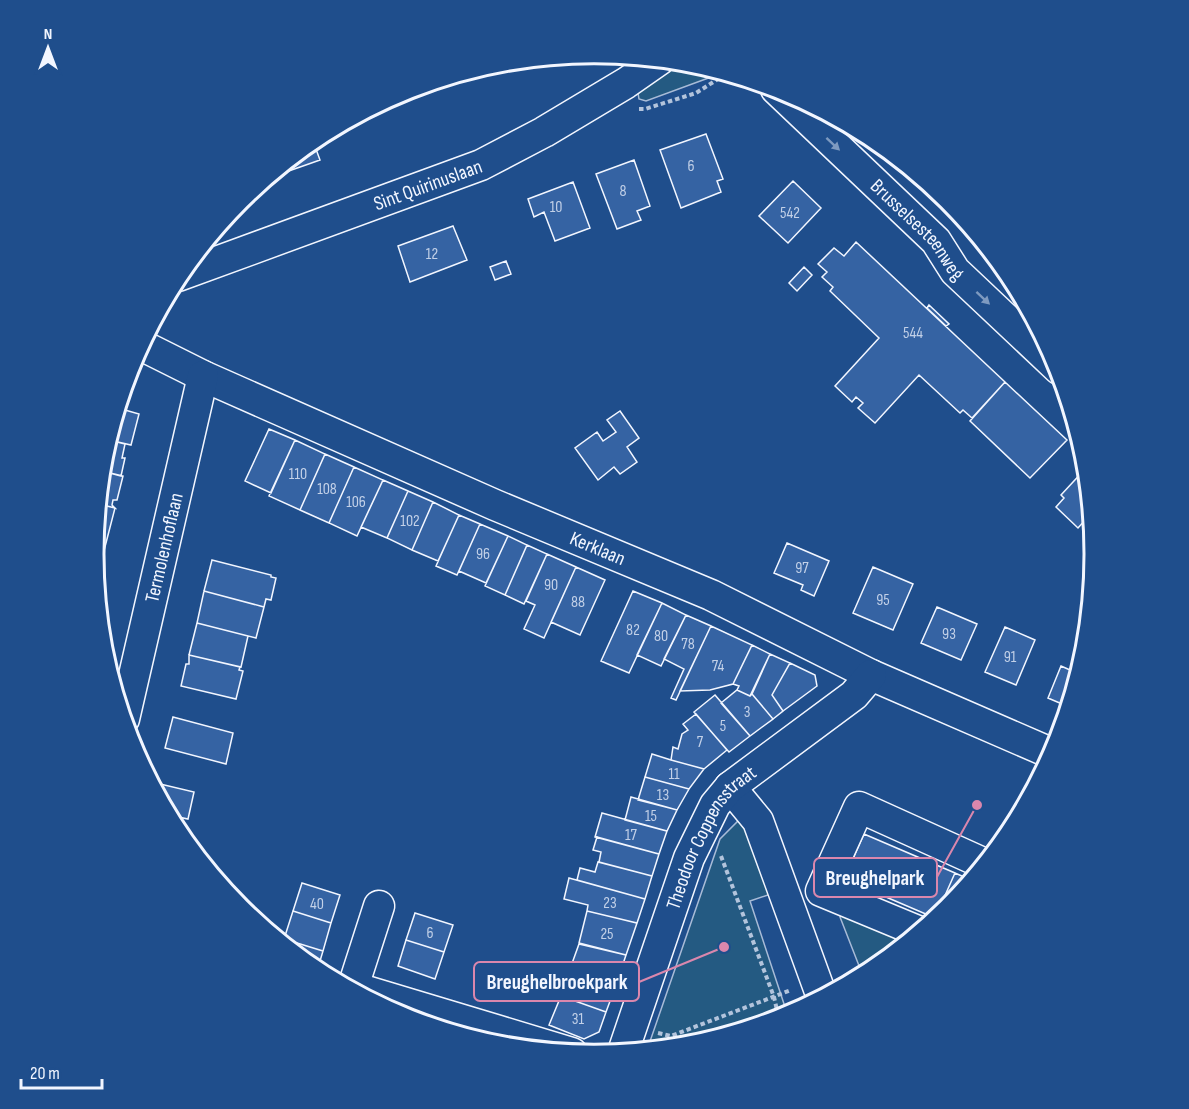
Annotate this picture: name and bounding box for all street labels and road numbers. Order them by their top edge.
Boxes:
street label: Sint Quirinuslaan [371,155,486,216]
street label: Brusselsesteenweg [865,174,969,286]
street label: Termolenhoflaan [140,491,189,605]
street label: Kerklaan [566,527,629,571]
street label: Theodoor Coppensstraat [661,761,761,913]

